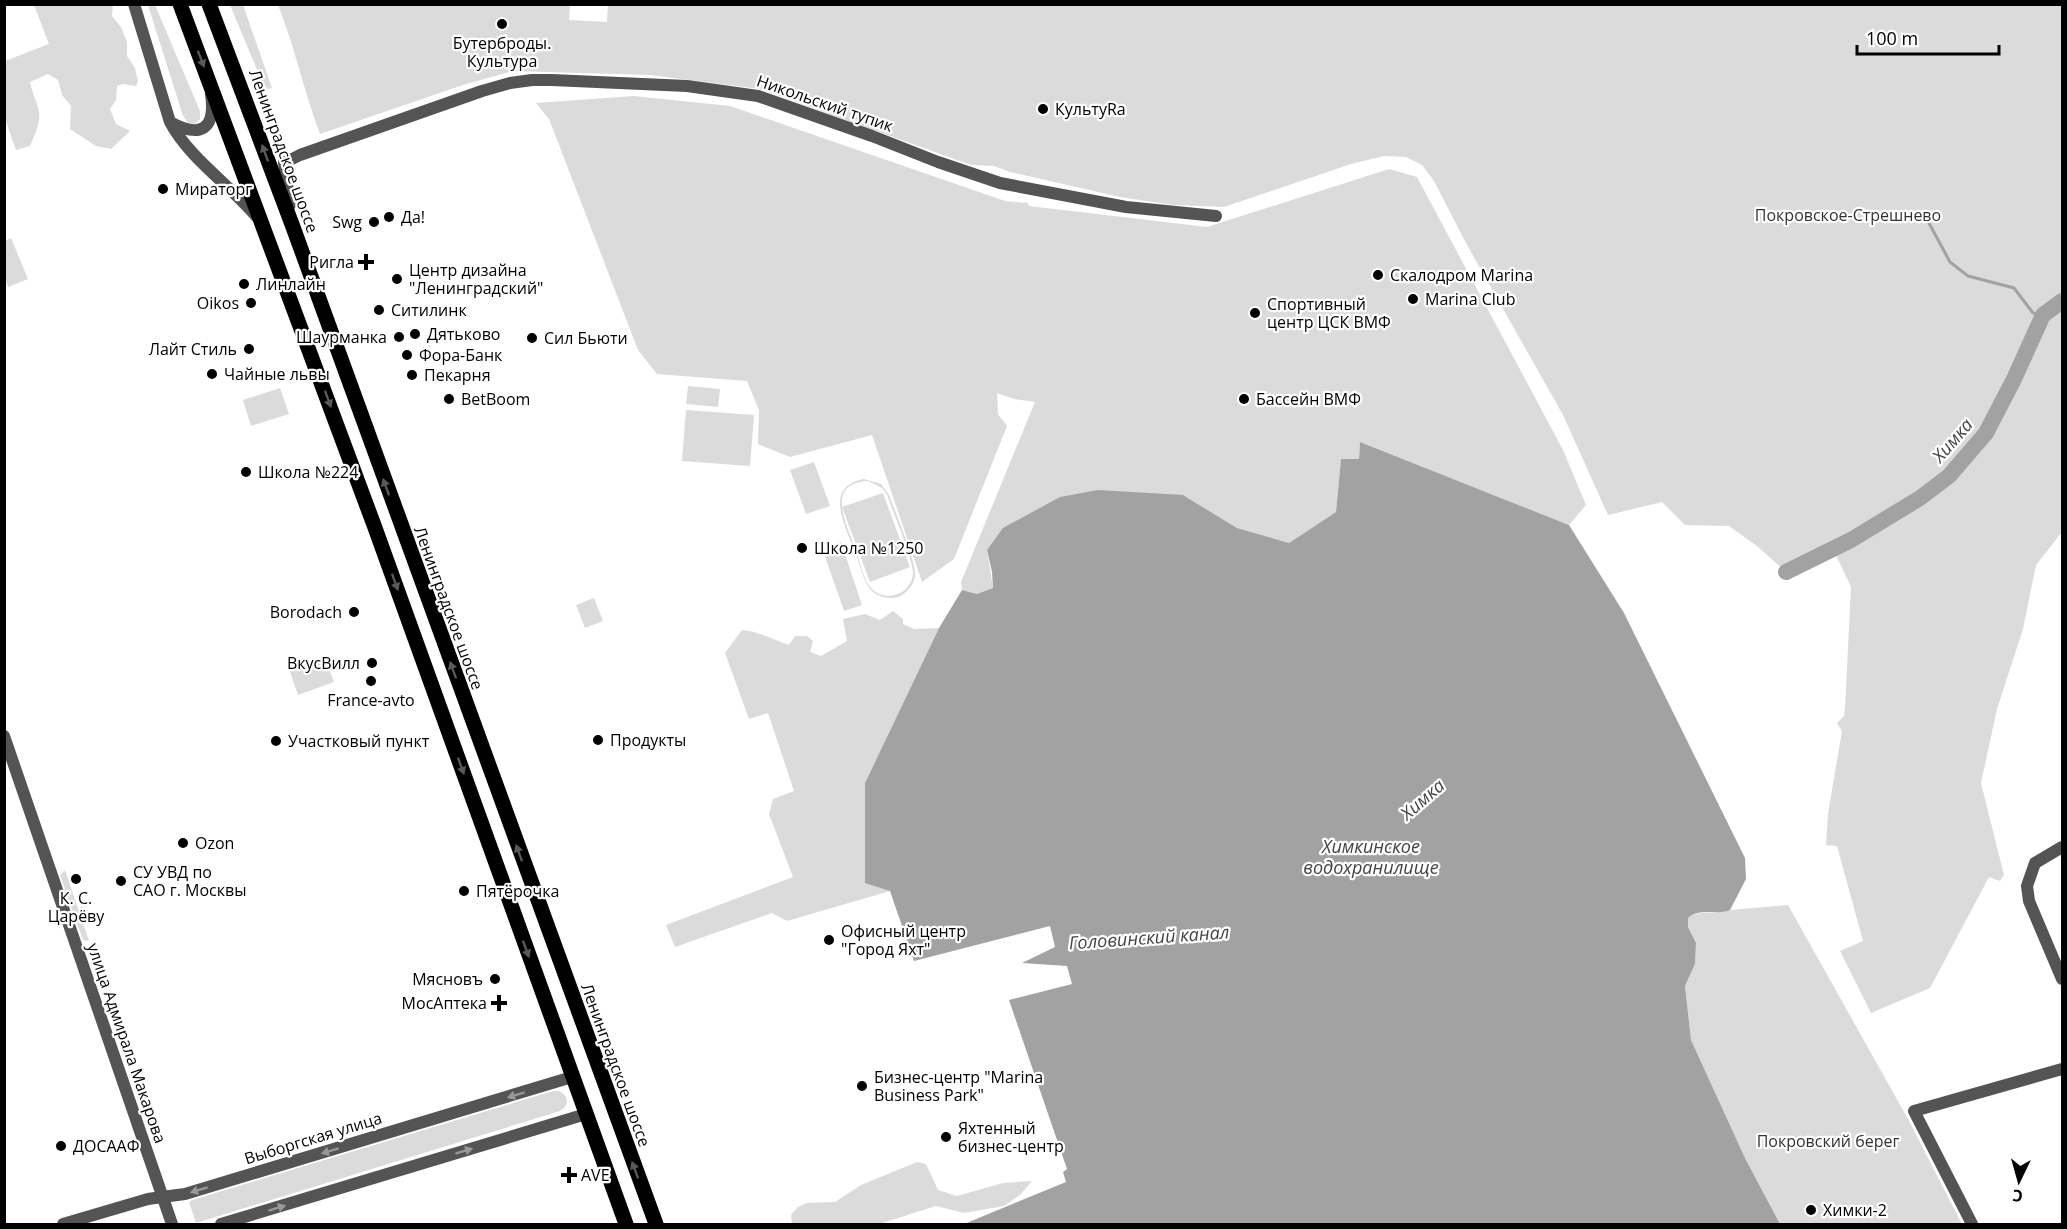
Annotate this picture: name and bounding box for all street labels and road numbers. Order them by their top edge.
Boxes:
street label: Ленинградское шоссе [244,66,324,236]
street label: Никольский тупик [754,69,897,137]
street label: Ленинградское шоссе [409,523,489,693]
street label: улица Адмирала Макарова [82,940,172,1146]
street label: Ленинградское шоссе [576,980,656,1150]
street label: Выборгская улица [242,1107,384,1169]

